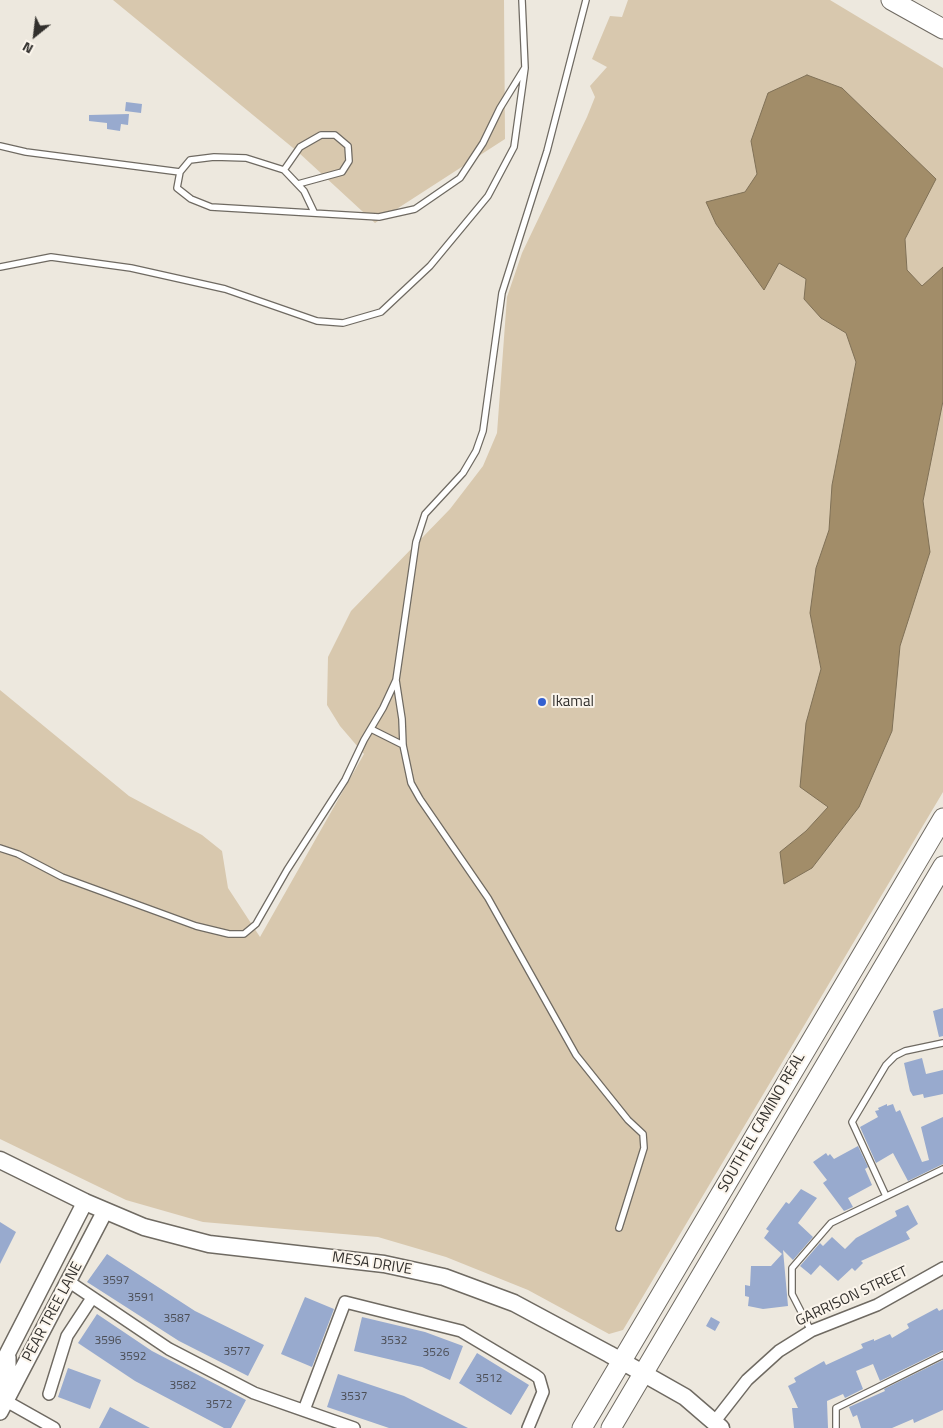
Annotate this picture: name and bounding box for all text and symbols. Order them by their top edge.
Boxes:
north arrow [10,10,60,60]
text: N [18,37,37,60]
place label: Ikamal [552,693,594,711]
marker: Ikamal [536,696,548,708]
street label: SOUTH EL CAMINO REAL [715,1050,809,1196]
street label: MESA DRIVE [331,1249,413,1279]
street label: PEAR TREE LANE [19,1259,87,1365]
street label: GARRISON STREET [793,1263,911,1331]
house number: 3597 [103,1274,129,1288]
house number: 3591 [128,1291,154,1305]
house number: 3587 [164,1312,190,1326]
house number: 3596 [95,1334,121,1348]
house number: 3532 [381,1334,407,1348]
house number: 3577 [224,1345,250,1359]
house number: 3526 [423,1346,449,1360]
house number: 3592 [120,1350,146,1364]
house number: 3512 [476,1372,502,1386]
house number: 3582 [170,1379,196,1393]
house number: 3537 [341,1390,367,1404]
house number: 3572 [206,1398,232,1412]

